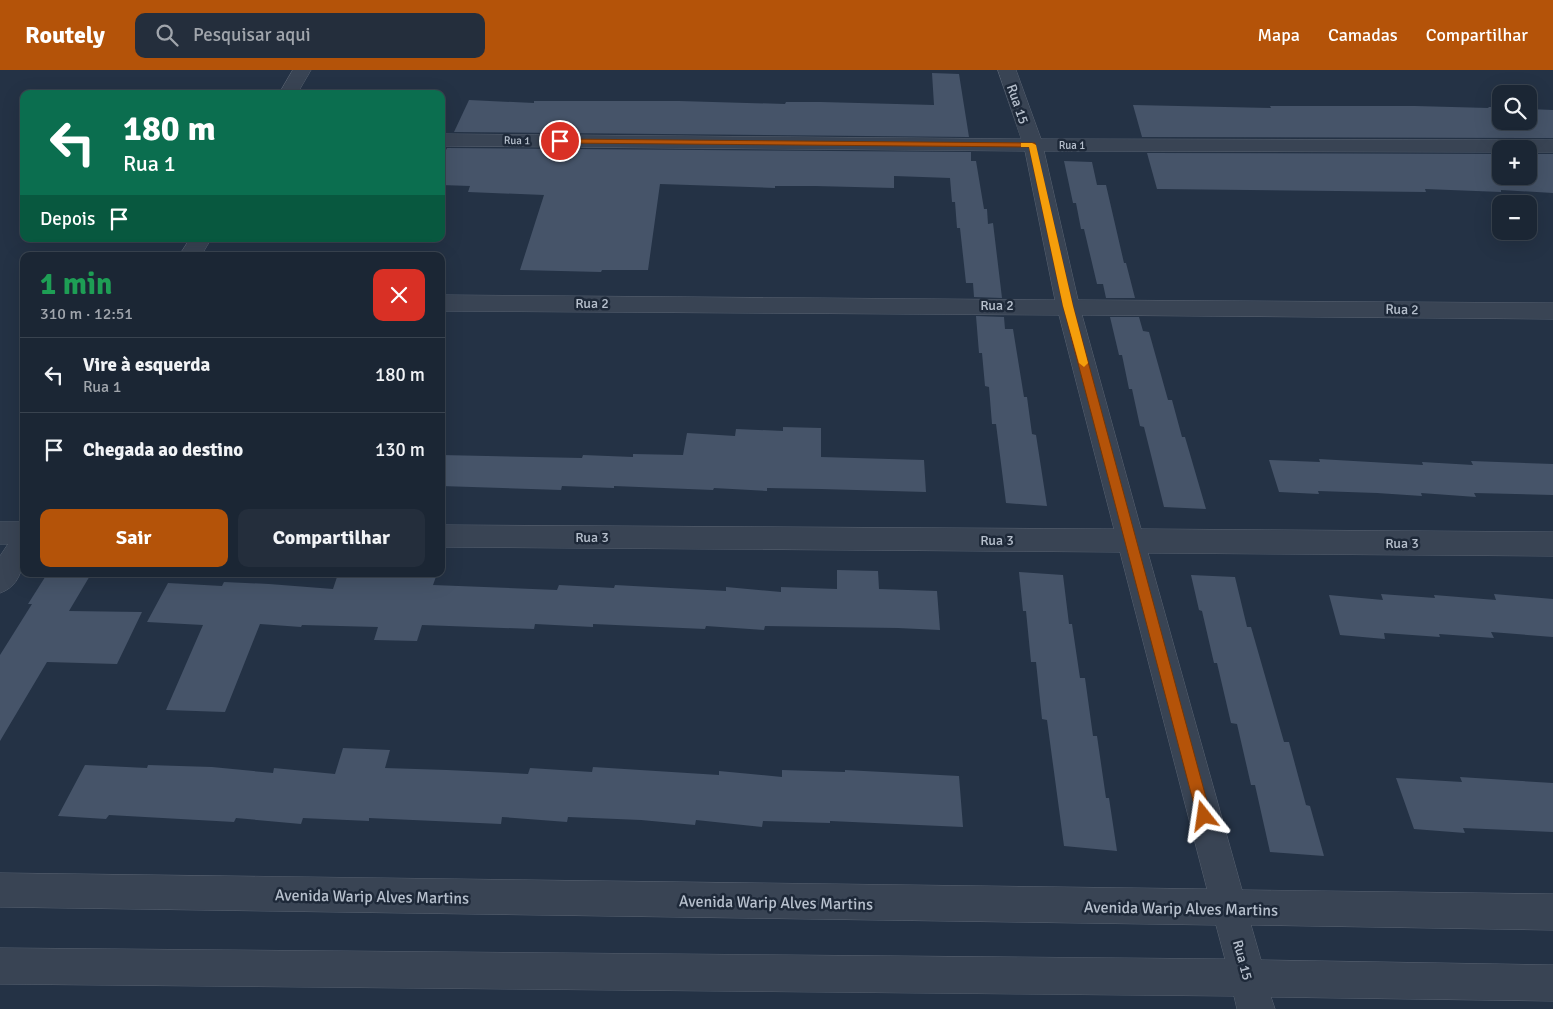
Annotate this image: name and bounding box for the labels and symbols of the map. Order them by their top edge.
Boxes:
street label: Rua 15 [1003,82,1032,126]
pin [539,120,581,162]
street label: Rua 1 [504,134,530,147]
street label: Rua 1 [1059,139,1085,152]
street label: Rua 2 [575,295,609,312]
street label: Rua 2 [980,297,1014,314]
street label: Rua 2 [1385,301,1419,318]
street label: Rua 3 [575,529,609,546]
street label: Rua 3 [980,532,1014,549]
street label: Rua 3 [1385,535,1419,552]
position arrow [1177,789,1229,841]
street label: Avenida Warip Alves Martins [275,885,469,909]
street label: Avenida Warip Alves Martins [679,891,873,915]
street label: Avenida Warip Alves Martins [1084,897,1278,921]
street label: Rua 15 [1229,938,1256,982]

